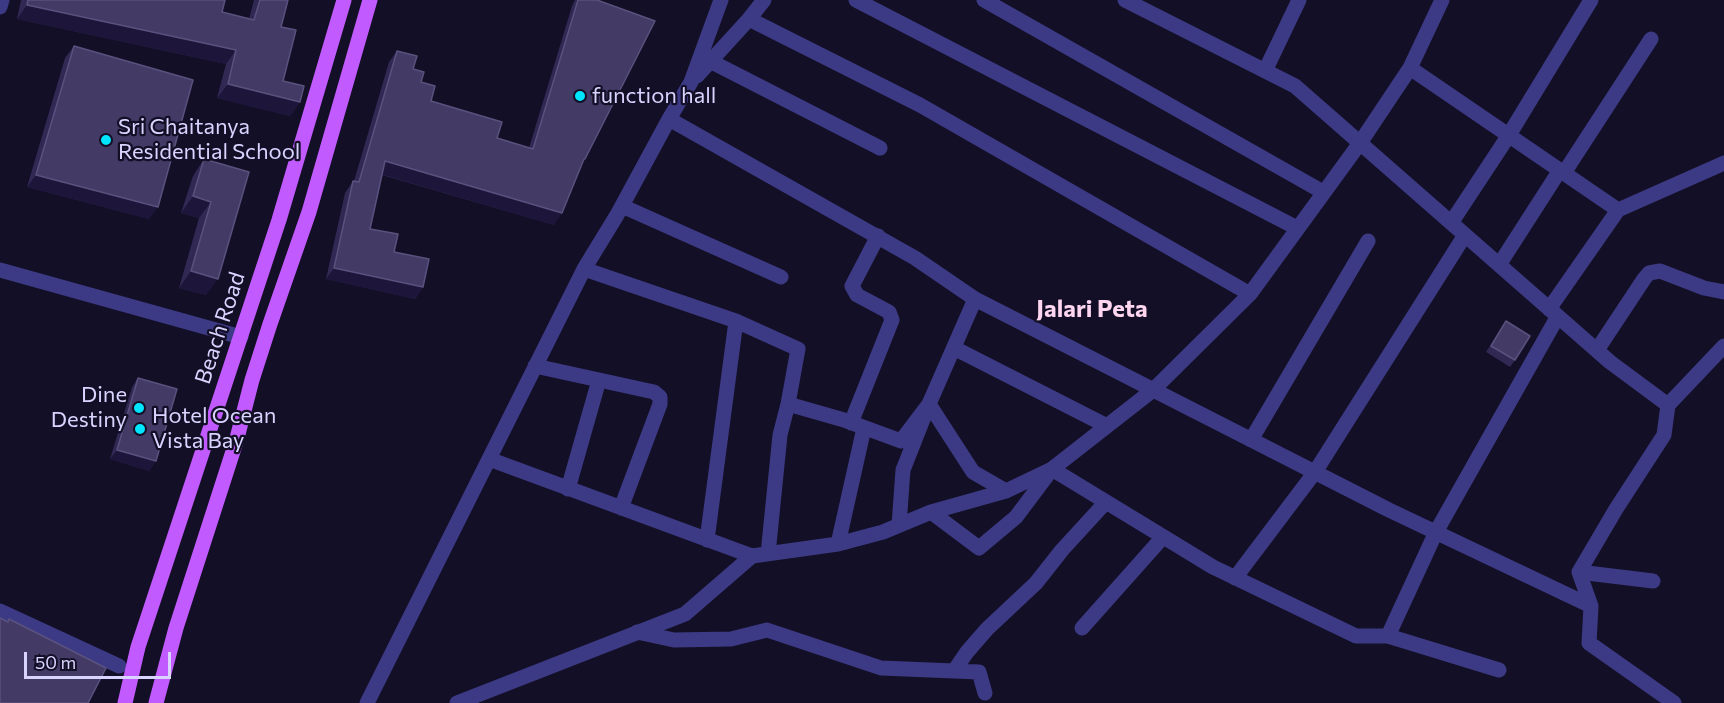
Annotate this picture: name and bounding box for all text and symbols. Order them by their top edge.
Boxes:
place label: function hall [592,83,716,109]
marker: function hall [573,89,587,103]
place label: Sri Chaitanya Residential School [118,114,300,166]
marker: Sri Chaitanya Residential School [99,133,113,147]
street label: Beach Road [189,269,251,387]
district label: Jalari Peta [1036,295,1148,323]
place label: Dine Destiny [51,382,127,434]
marker: Dine Destiny [132,401,146,415]
place label: Hotel Ocean Vista Bay [152,403,276,454]
marker: Hotel Ocean Vista Bay [133,422,147,436]
scale bar [27,640,174,678]
text: 50 m [35,651,76,673]

